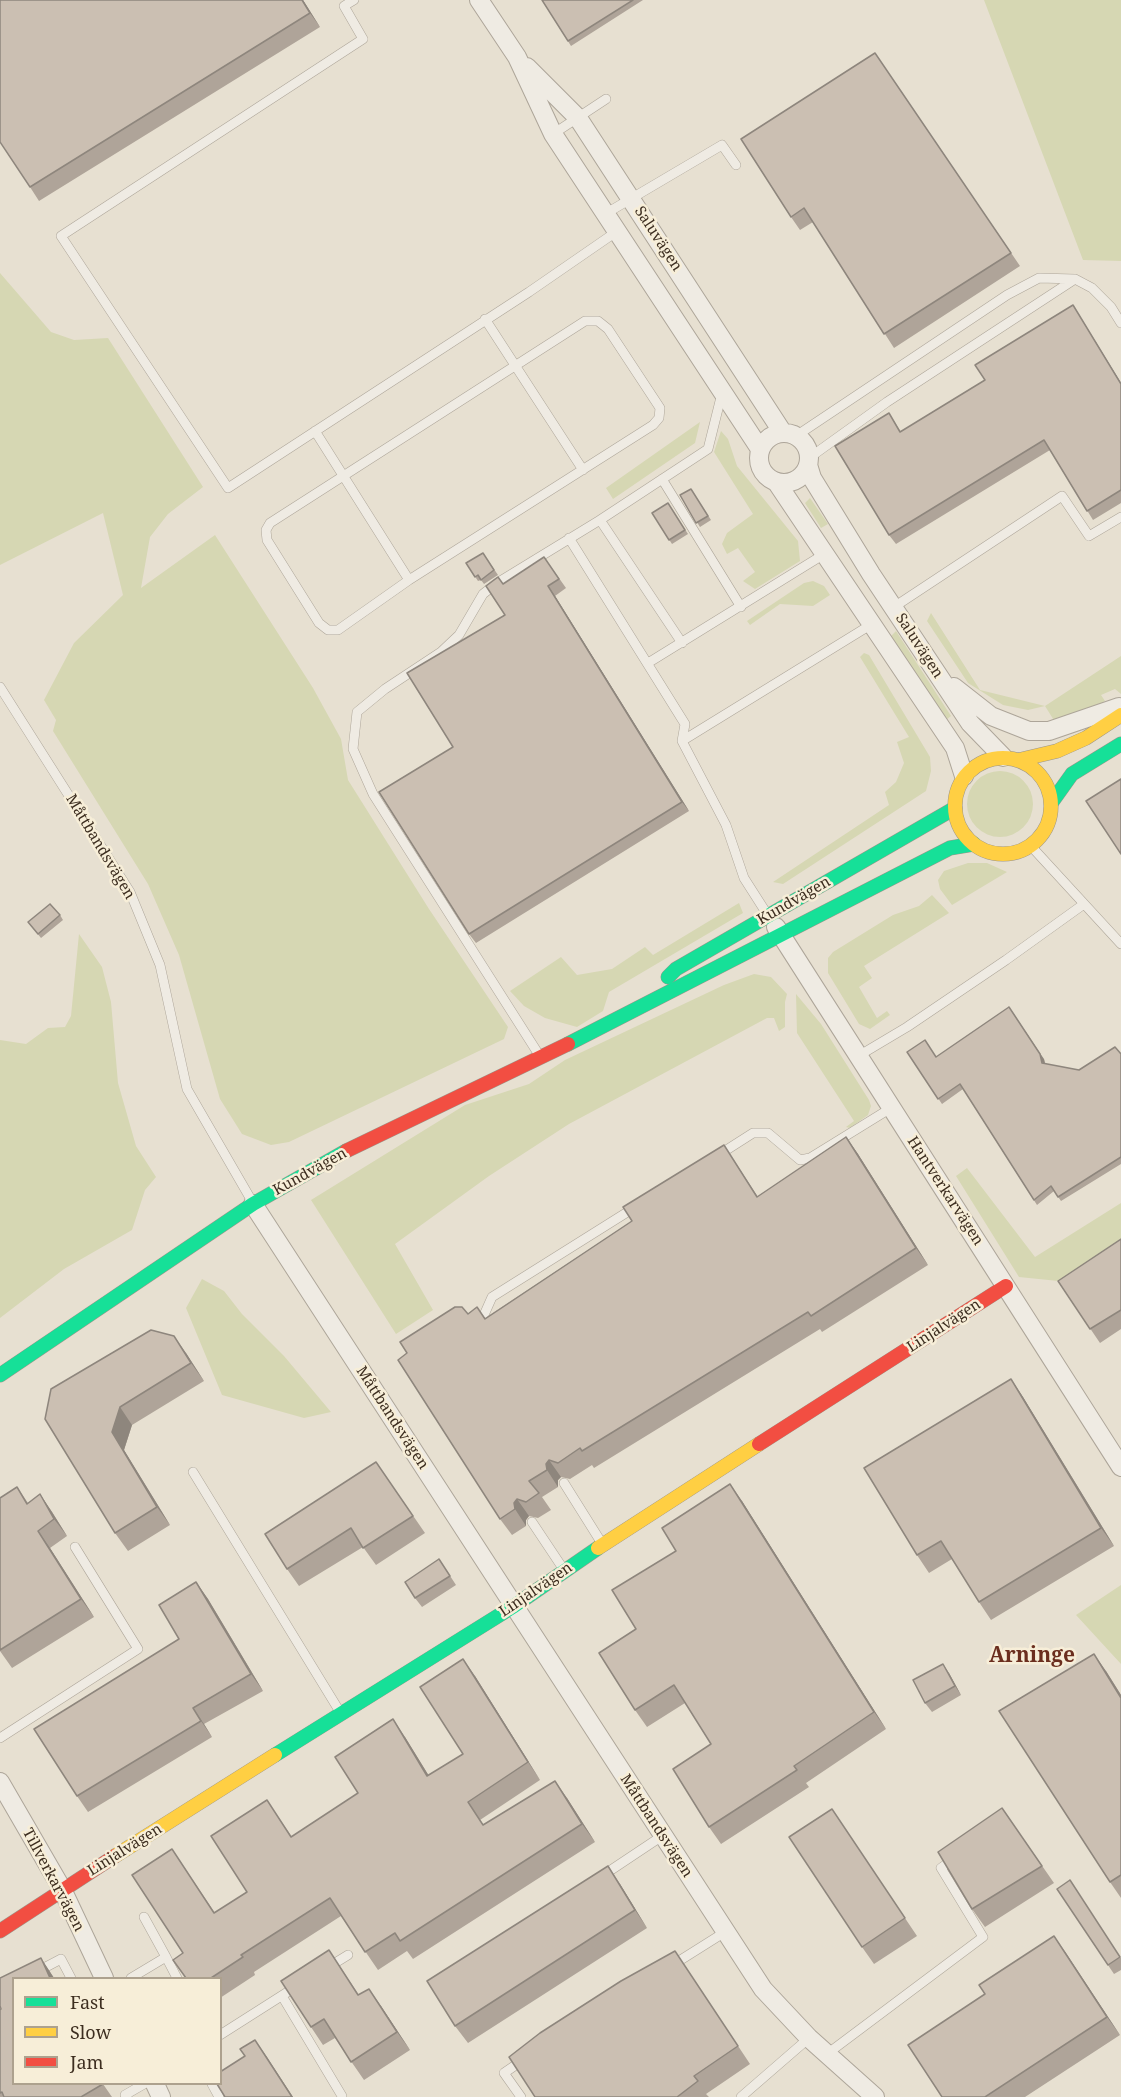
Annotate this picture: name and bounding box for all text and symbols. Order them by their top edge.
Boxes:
street label: Saluvägen [630,203,686,275]
street label: Saluvägen [891,610,947,682]
street label: Måttbandsvägen [62,791,138,903]
street label: Kundvägen [754,873,834,929]
street label: Hantverkarvägen [903,1133,987,1249]
street label: Kundvägen [270,1144,350,1200]
street label: Linjalvägen [904,1295,984,1357]
street label: Måttbandsvägen [352,1363,432,1473]
street label: Linjalvägen [496,1559,576,1621]
district label: Arninge [989,1643,1075,1669]
street label: Måttbandsvägen [616,1771,696,1881]
street label: Linjalvägen [84,1820,166,1880]
street label: Tillverkarvägen [18,1825,88,1935]
legend [12,1977,222,2085]
text: Fast [70,1990,105,2014]
text: Slow [70,2020,111,2044]
text: Jam [70,2050,104,2074]

